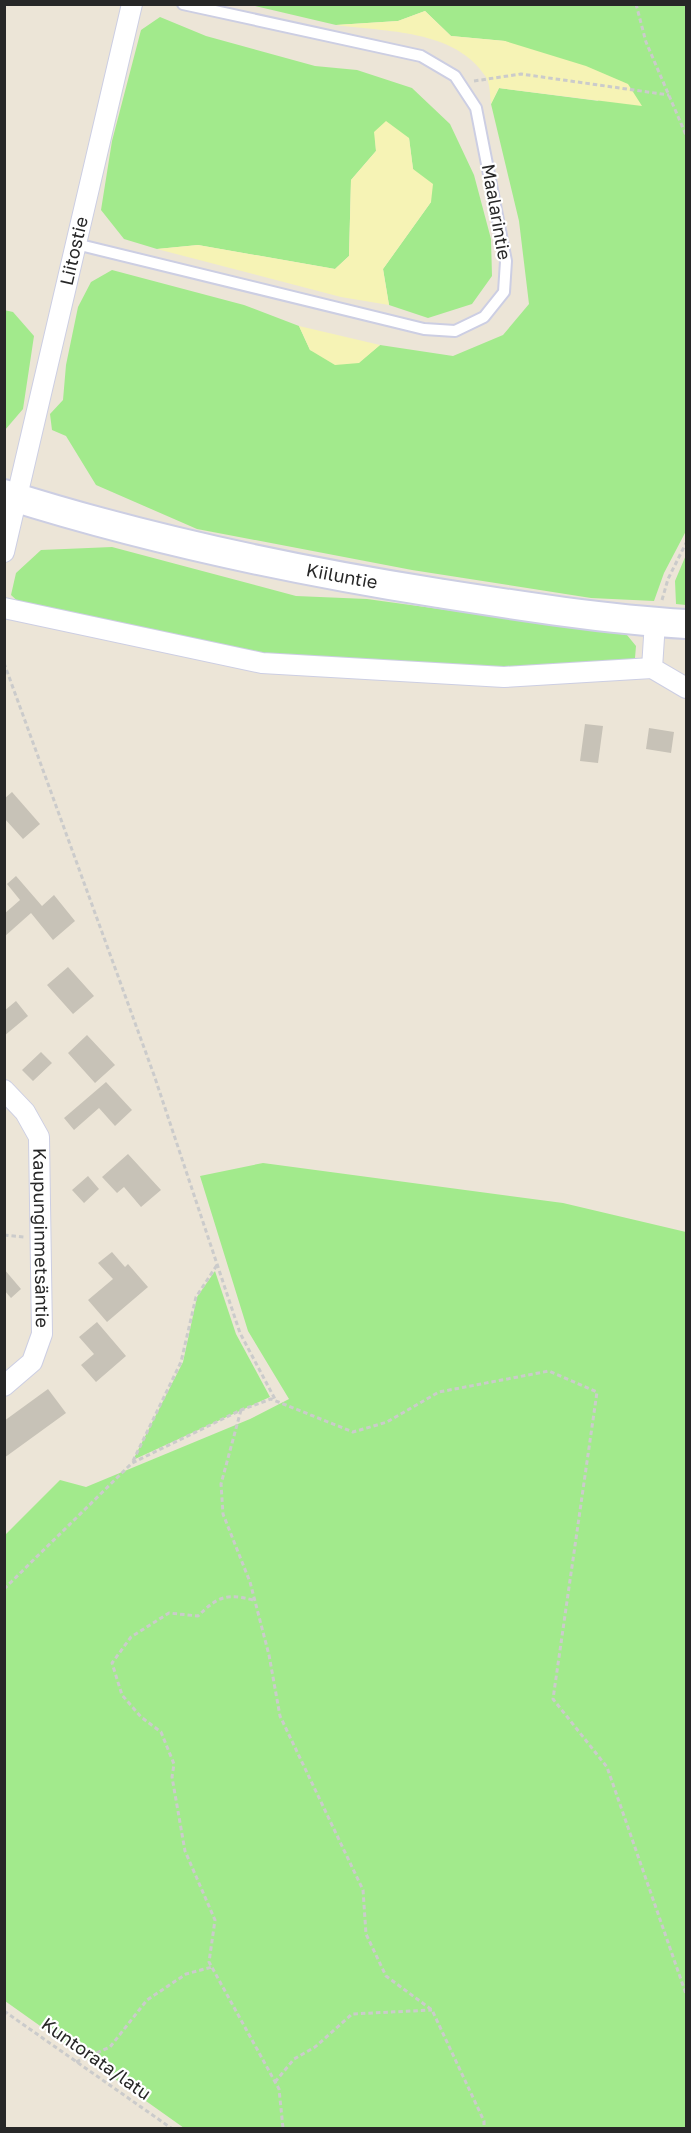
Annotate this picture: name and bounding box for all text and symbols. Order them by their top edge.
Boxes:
street label: Maalarintie [478,162,516,261]
street label: Liitostie [55,214,92,287]
street label: Kiiluntie [305,558,379,593]
street label: Kaupunginmetsäntie [29,1148,54,1328]
street label: Kuntorata/latu [38,2012,156,2104]

